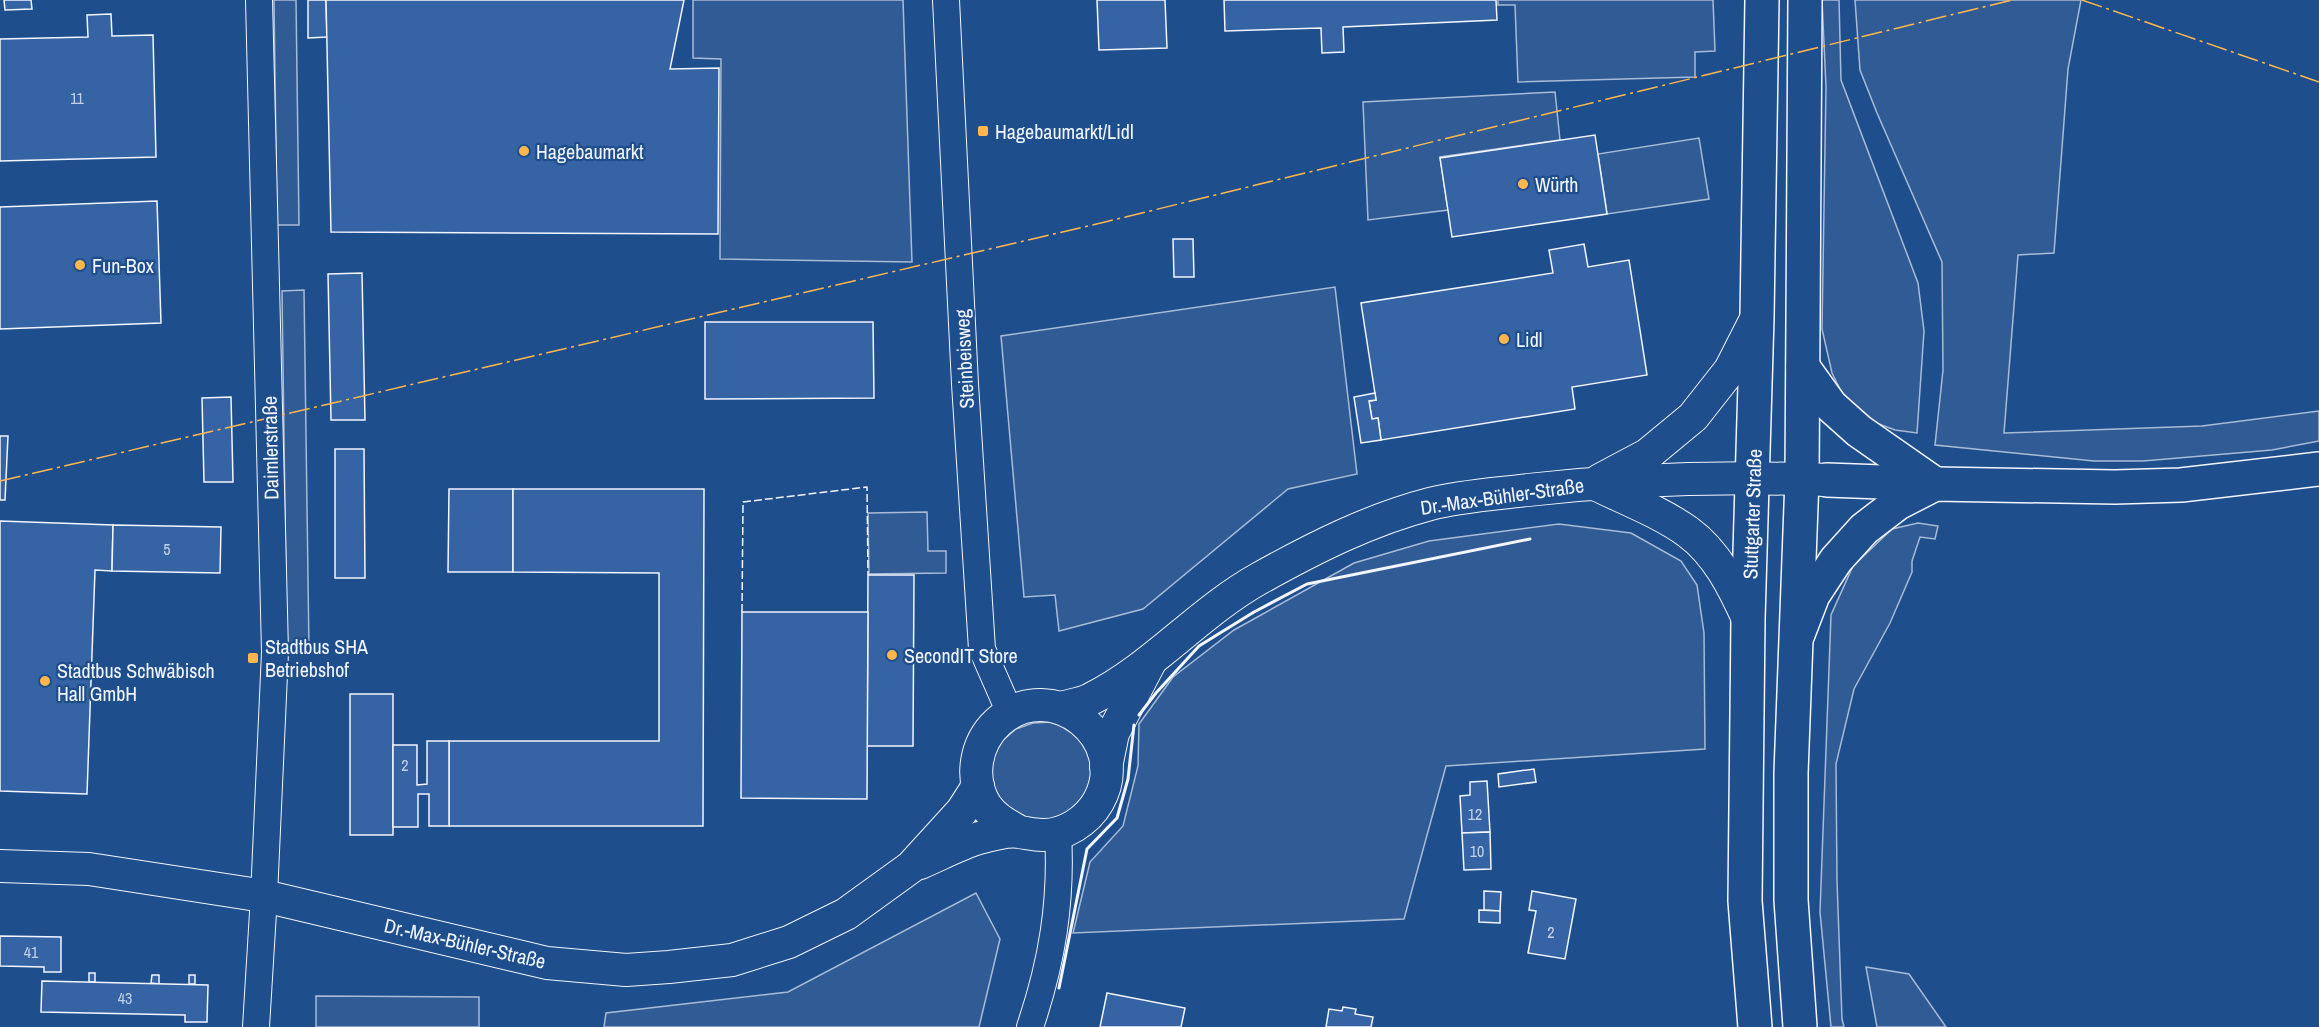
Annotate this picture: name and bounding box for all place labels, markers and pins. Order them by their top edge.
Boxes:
place label: Hagebaumarkt/Lidl [995,118,1134,145]
marker: Hagebaumarkt/Lidl [976,124,990,138]
place label: Hagebaumarkt [536,138,644,165]
marker: Hagebaumarkt [517,144,531,158]
place label: Würth [1535,171,1578,198]
marker: Würth [1516,177,1530,191]
place label: Fun-Box [92,252,155,279]
marker: Fun-Box [73,258,87,272]
place label: Lidl [1516,326,1542,353]
marker: Lidl [1497,332,1511,346]
place label: Stadtbus SHA Betriebshof [265,633,368,683]
place label: SecondIT Store [904,642,1018,669]
marker: SecondIT Store [885,648,899,662]
marker: Stadtbus SHA Betriebshof [246,651,260,665]
place label: Stadtbus Schwäbisch Hall GmbH [57,657,215,707]
marker: Stadtbus Schwäbisch Hall GmbH [38,674,52,688]

